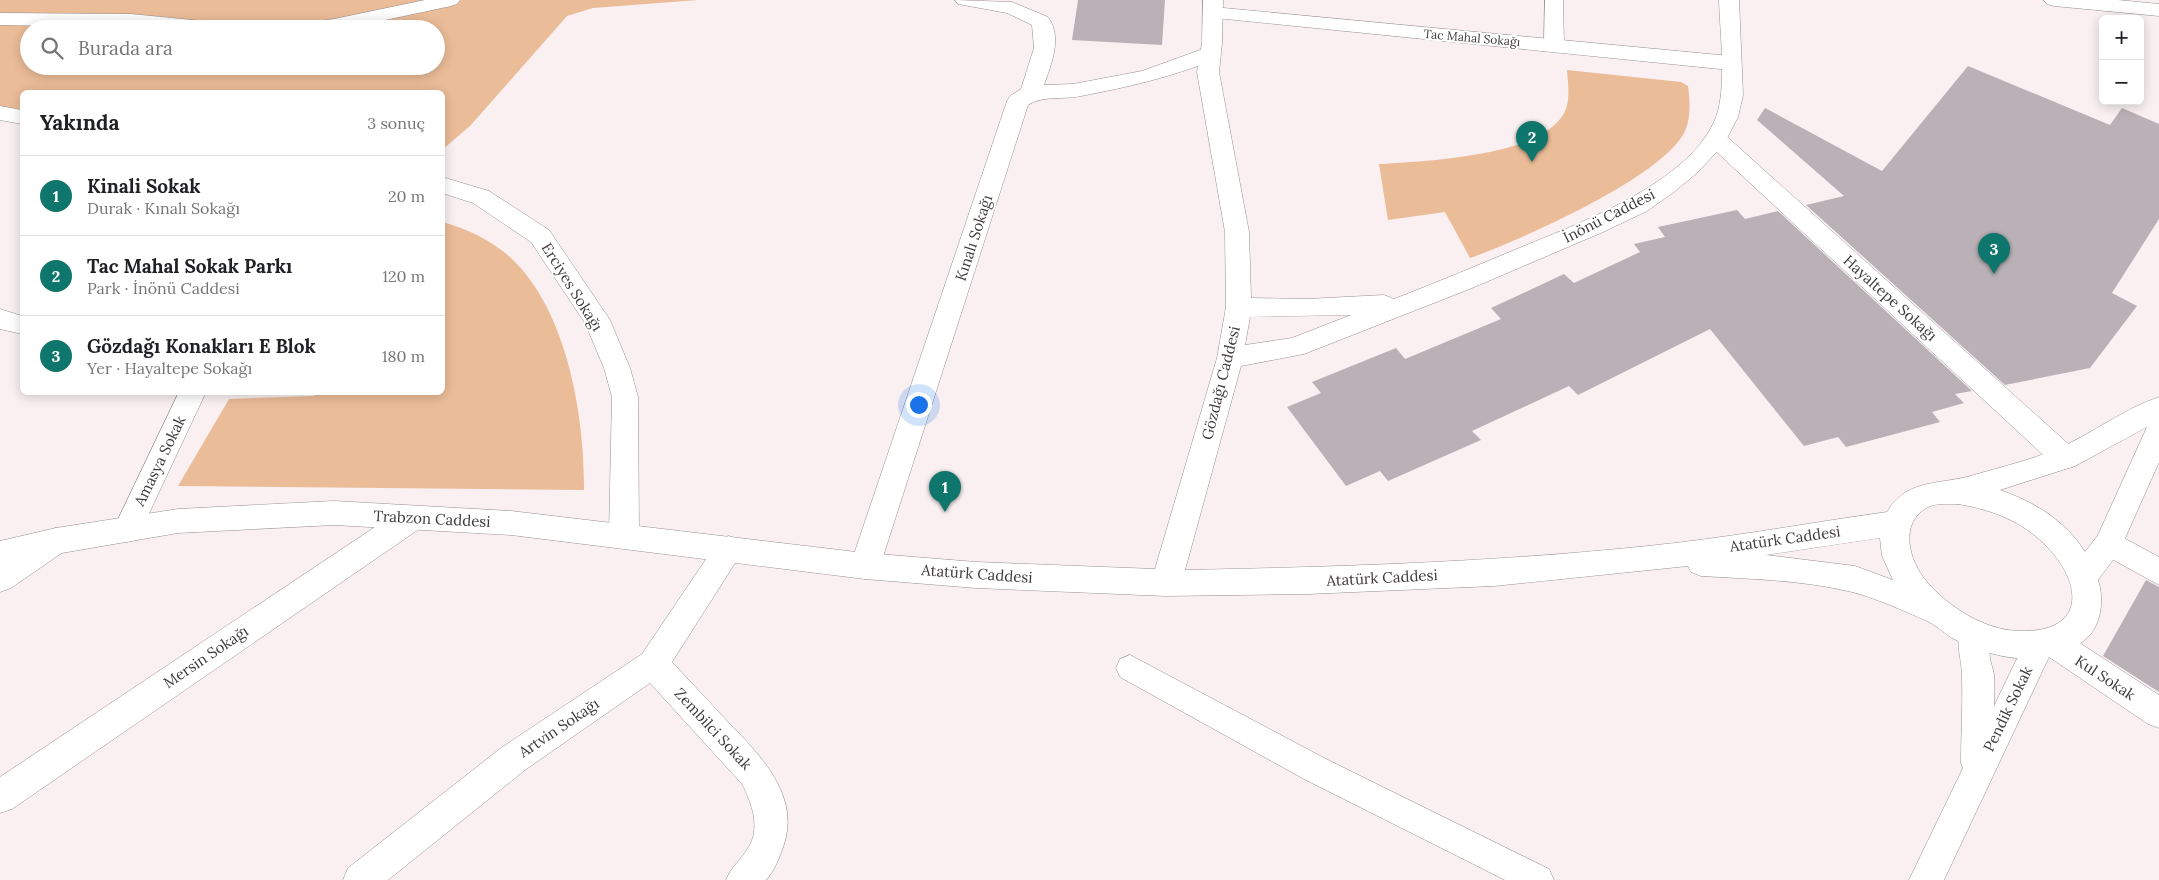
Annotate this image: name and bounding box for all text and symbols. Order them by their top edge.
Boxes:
map controls [2099,15,2144,105]
button: + [2099,15,2144,60]
search box [20,20,445,75]
street label: Tac Mahal Sokağı [1423,26,1521,49]
icon: search [38,34,66,62]
text: Burada ara [78,36,173,60]
button: − [2099,60,2144,105]
text: Yakında [40,109,120,136]
text: 3 sonuç [367,113,425,133]
pin: 2 [1516,121,1548,162]
text: Kinali Sokak [87,174,200,198]
street label: İnönü Caddesi [1560,184,1658,247]
text: 1 [53,186,59,206]
text: 20 m [388,186,425,206]
street label: Kınalı Sokağı [951,192,996,283]
text: Durak · Kınalı Sokağı [87,198,240,218]
pin: 3 [1978,233,2010,274]
street label: Erciyes Sokağı [538,239,607,334]
street label: Hayaltepe Sokağı [1839,250,1941,345]
text: Tac Mahal Sokak Parkı [87,254,292,278]
text: 2 [52,266,60,286]
text: 120 m [382,266,425,286]
text: Park · İnönü Caddesi [87,278,240,298]
street label: Gözdağı Caddesi [1197,324,1244,442]
text: Gözdağı Konakları E Blok [87,334,316,358]
text: 3 [52,346,60,366]
text: 180 m [382,346,425,366]
text: Yer · Hayaltepe Sokağı [87,358,252,378]
your location [906,392,932,418]
street label: Amasya Sokak [129,412,190,510]
pin: 1 [929,471,961,512]
street label: Trabzon Caddesi [373,506,491,531]
street label: Atatürk Caddesi [1727,521,1841,556]
street label: Atatürk Caddesi [920,560,1033,587]
street label: Atatürk Caddesi [1325,565,1438,590]
street label: Mersin Sokağı [160,621,252,692]
street label: Kul Sokak [2071,651,2139,704]
street label: Pendik Sokak [1979,663,2036,755]
street label: Zembilci Sokak [671,684,756,774]
street label: Artvin Sokağı [514,694,603,762]

